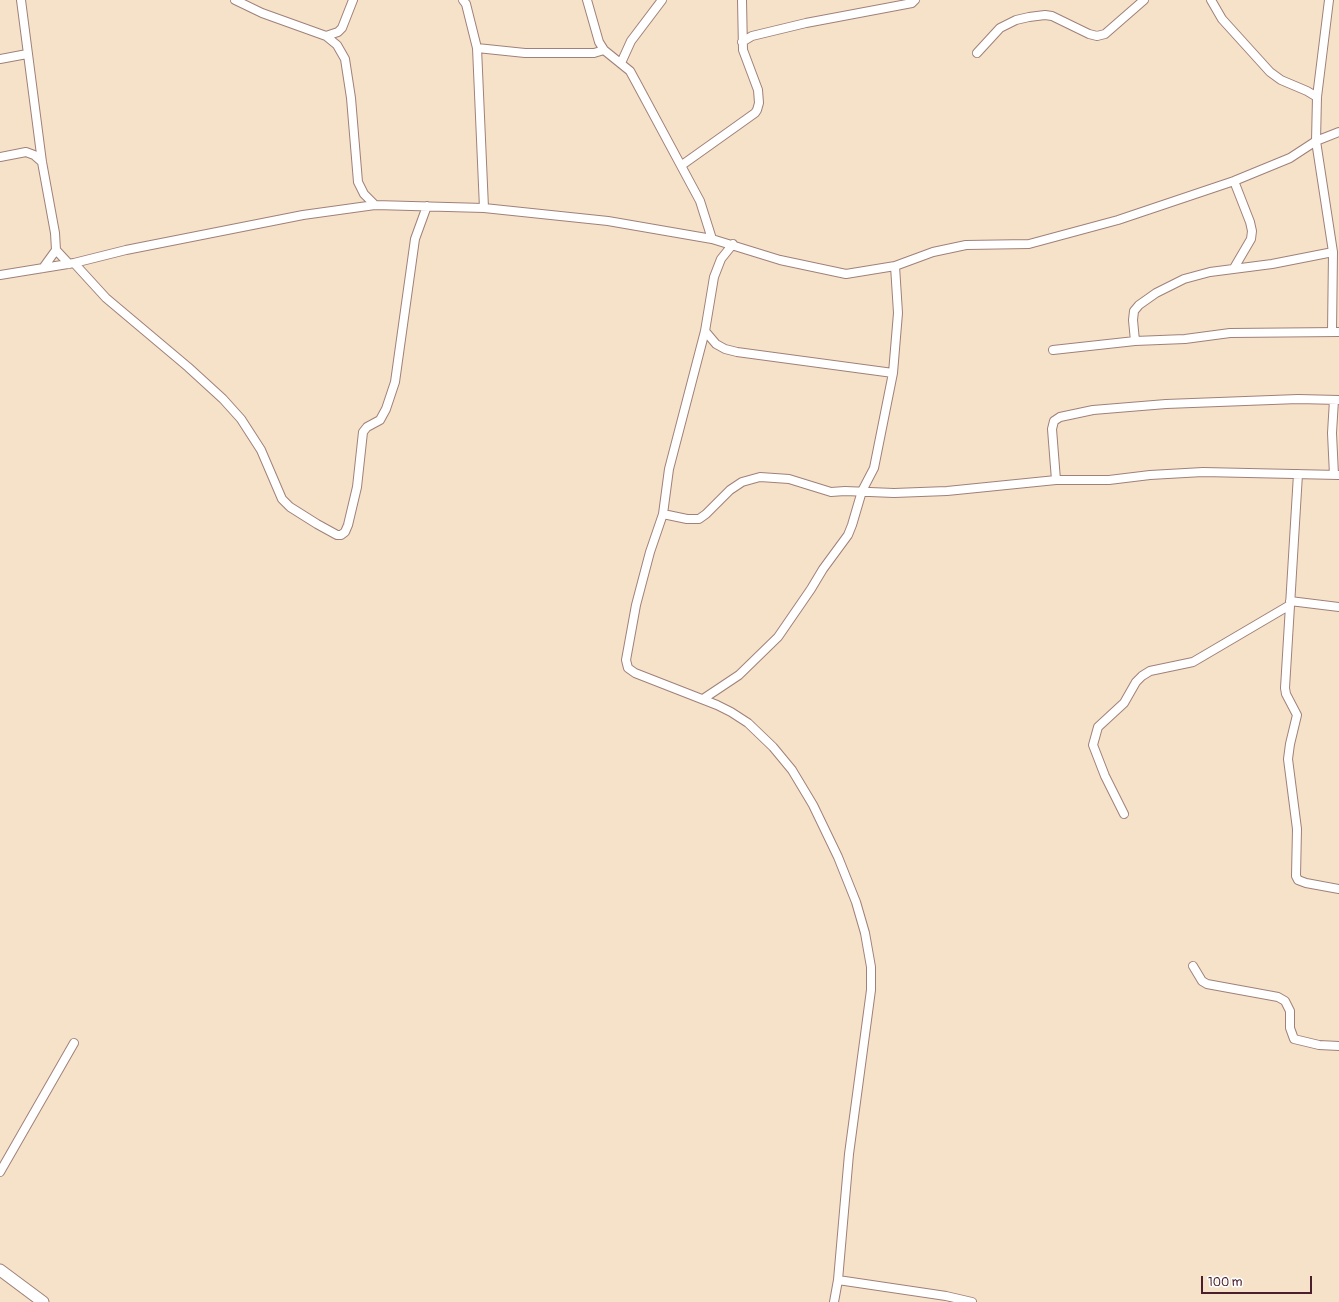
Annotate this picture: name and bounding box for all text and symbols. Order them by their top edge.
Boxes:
scale bar [1203,1268,1314,1294]
text: 100 m [1208,1275,1242,1290]

